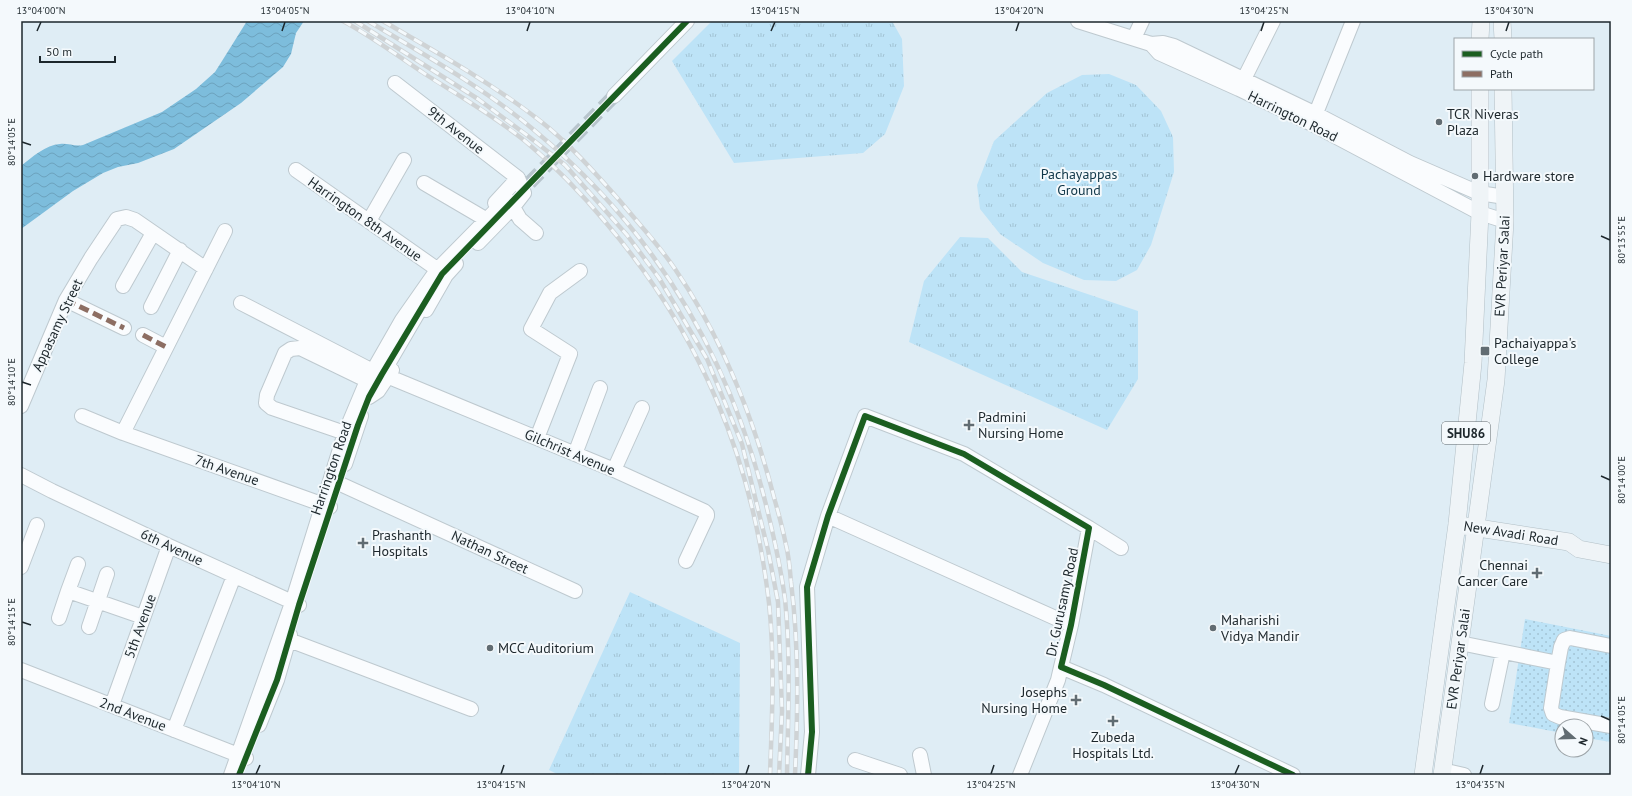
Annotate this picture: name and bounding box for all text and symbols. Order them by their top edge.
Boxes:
text: 13°04'00"N [16,4,66,17]
text: 13°04'05"N [260,4,310,17]
text: 13°04'10"N [505,4,555,17]
text: 13°04'15"N [750,4,800,17]
text: 13°04'20"N [994,4,1044,17]
text: 13°04'25"N [1239,4,1289,17]
text: 13°04'30"N [1484,4,1534,17]
scale bar [40,38,115,64]
legend [1454,38,1594,90]
text: 50 m [46,44,72,59]
text: Cycle path [1490,46,1543,61]
text: Path [1490,66,1513,81]
street label: Harrington Road [1245,86,1341,146]
street label: 9th Avenue [424,102,488,158]
place label: TCR Niveras Plaza [1447,105,1519,139]
marker: TCR Niveras Plaza [1434,117,1444,127]
text: 80°14'05"E [5,118,18,166]
park label: Pachayappas Ground [1041,165,1117,199]
place label: Hardware store [1483,167,1574,185]
marker: Hardware store [1470,171,1480,181]
street label: Harrington 8th Avenue [304,173,426,265]
street label: EVR Periyar Salai [1490,215,1514,317]
text: 80°13'55"E [1615,216,1628,264]
street label: Appasamy Street [28,276,86,374]
place label: Pachaiyappa's College [1494,334,1577,368]
marker: Pachaiyappa's College [1479,345,1491,357]
text: 80°14'10"E [5,358,18,406]
place label: Padmini Nursing Home [978,408,1064,442]
street label: Harrington Road [307,419,355,517]
marker: Padmini Nursing Home [963,419,975,431]
road number: SHU86 [1442,422,1490,444]
street label: Gilchrist Avenue [522,425,618,479]
street label: 7th Avenue [193,451,261,489]
text: 80°14'00"E [1615,456,1628,504]
street label: New Avadi Road [1462,517,1560,549]
street label: 6th Avenue [138,525,206,569]
place label: Prashanth Hospitals [372,526,432,560]
street label: Nathan Street [449,526,532,578]
marker: Prashanth Hospitals [357,537,369,549]
street label: Dr. Gurusamy Road [1042,546,1082,658]
place label: Chennai Cancer Care [1457,556,1528,590]
marker: Chennai Cancer Care [1531,567,1543,579]
street label: 5th Avenue [120,591,160,661]
text: 80°14'15"E [5,598,18,646]
street label: EVR Periyar Salai [1442,607,1474,711]
place label: Maharishi Vidya Mandir [1220,611,1299,645]
marker: Maharishi Vidya Mandir [1208,623,1218,633]
place label: MCC Auditorium [498,639,594,657]
marker: MCC Auditorium [485,643,495,653]
place label: Josephs Nursing Home [981,683,1067,717]
street label: 2nd Avenue [97,693,169,735]
marker: Josephs Nursing Home [1070,694,1082,706]
text: 80°14'05"E [1615,696,1628,744]
marker: Zubeda Hospitals Ltd. [1107,715,1119,727]
north arrow [1554,718,1594,758]
place label: Zubeda Hospitals Ltd. [1072,728,1154,762]
text: N [1576,736,1591,747]
text: 13°04'10"N [231,778,281,791]
text: 13°04'15"N [476,778,526,791]
text: 13°04'20"N [721,778,771,791]
text: 13°04'25"N [966,778,1016,791]
text: 13°04'30"N [1210,778,1260,791]
text: 13°04'35"N [1455,778,1505,791]

